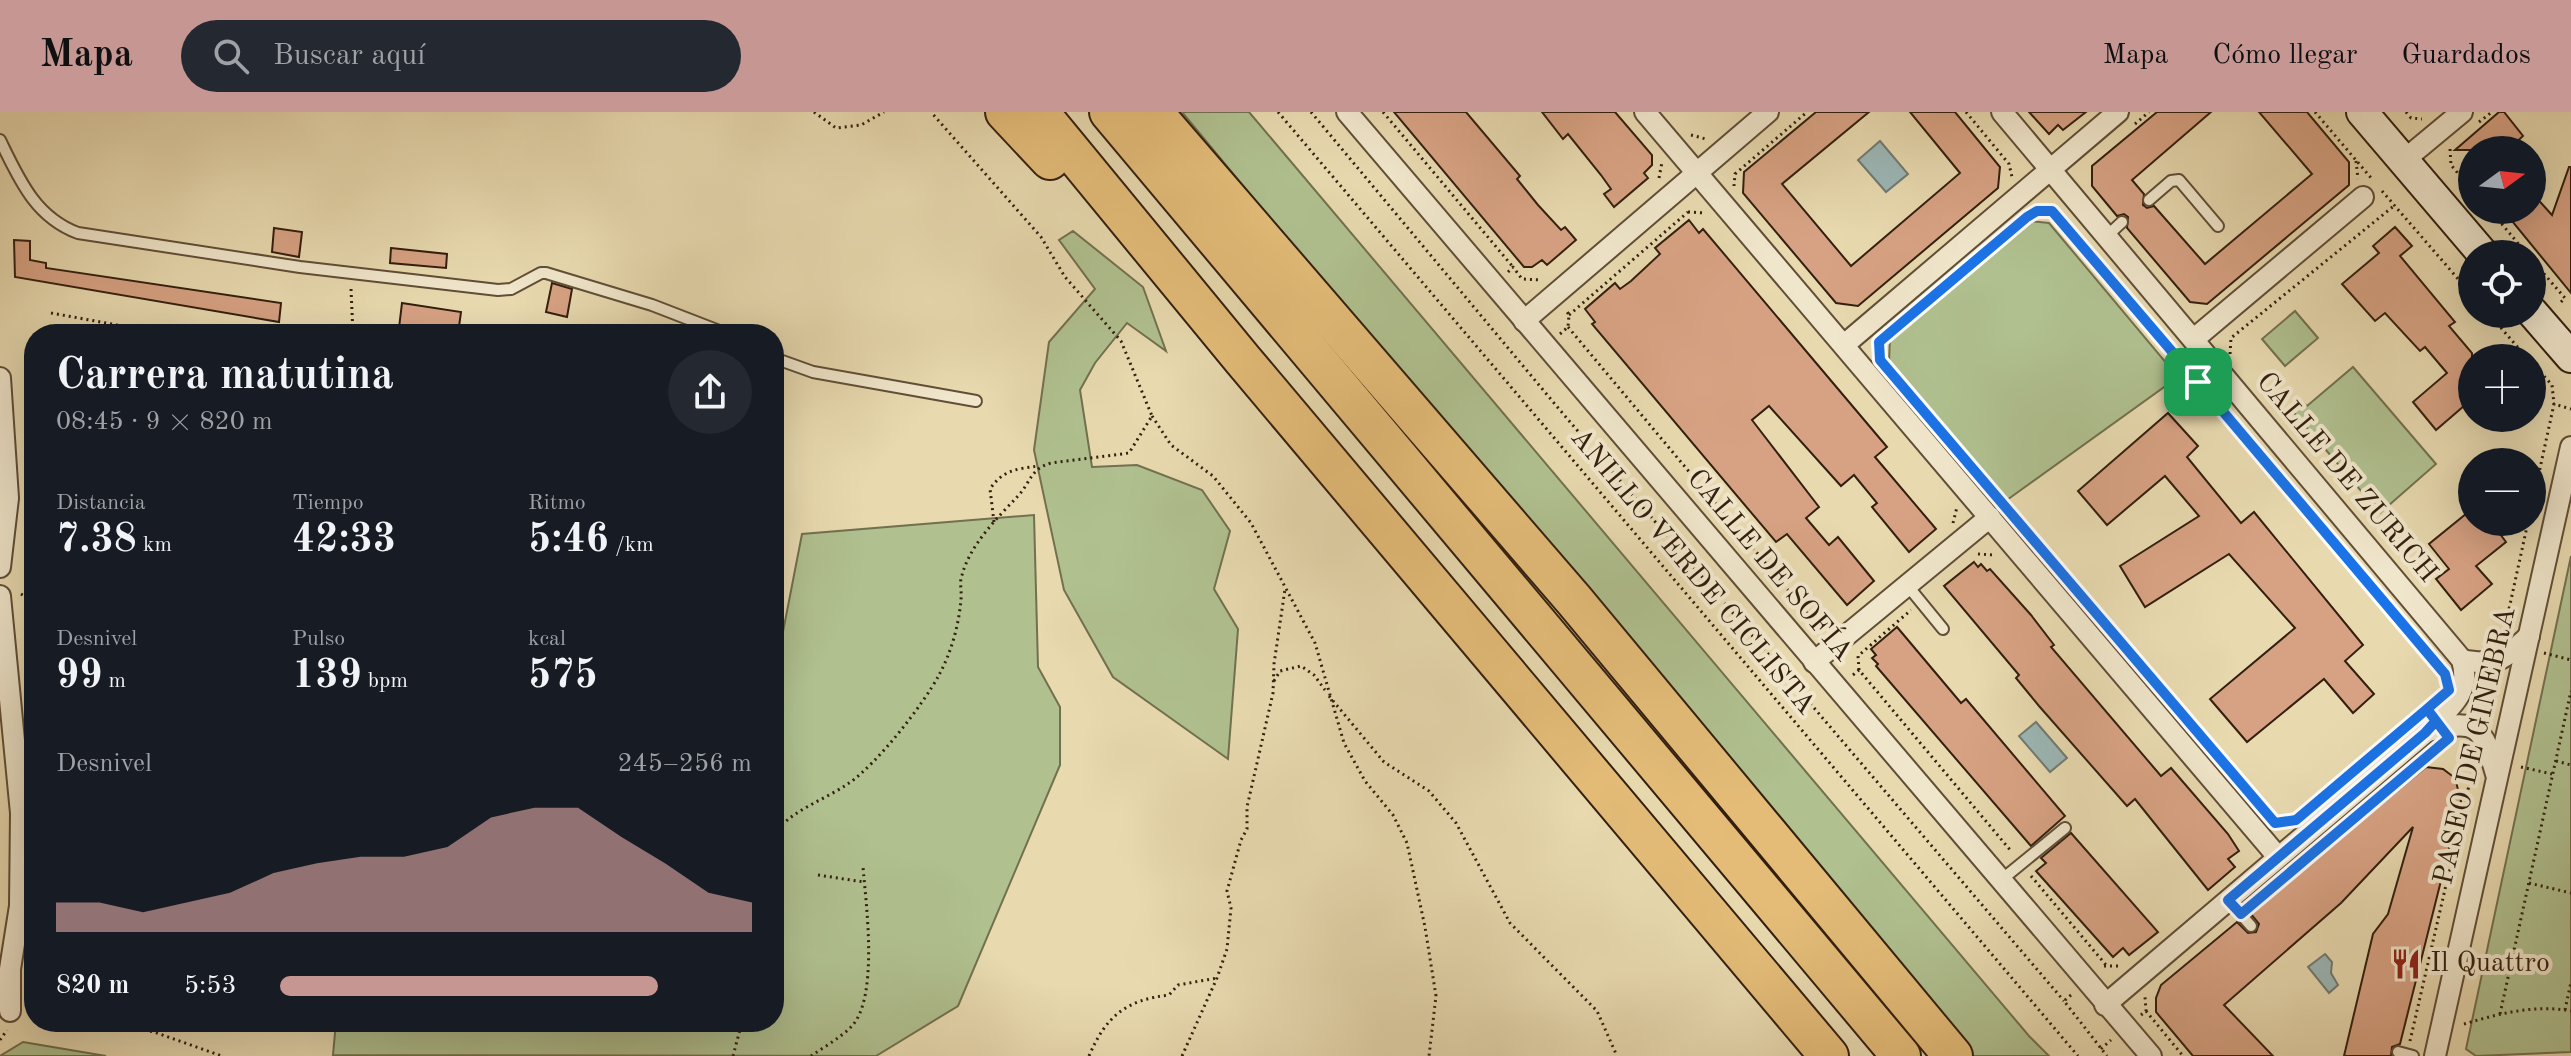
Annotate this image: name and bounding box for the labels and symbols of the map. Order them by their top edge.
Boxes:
north arrow [2458,136,2546,224]
pin [2164,348,2232,416]
street label: CALLE DE ZURICH [2250,368,2442,588]
street label: ANILLO VERDE CICLISTA [1564,424,1820,720]
street label: CALLE DE SOFÍA [1681,462,1861,667]
street label: PASEO DE GINEBRA [2430,604,2522,888]
restaurant icon: Il Quattro [2389,947,2423,981]
place label: Il Quattro [2430,950,2550,978]

